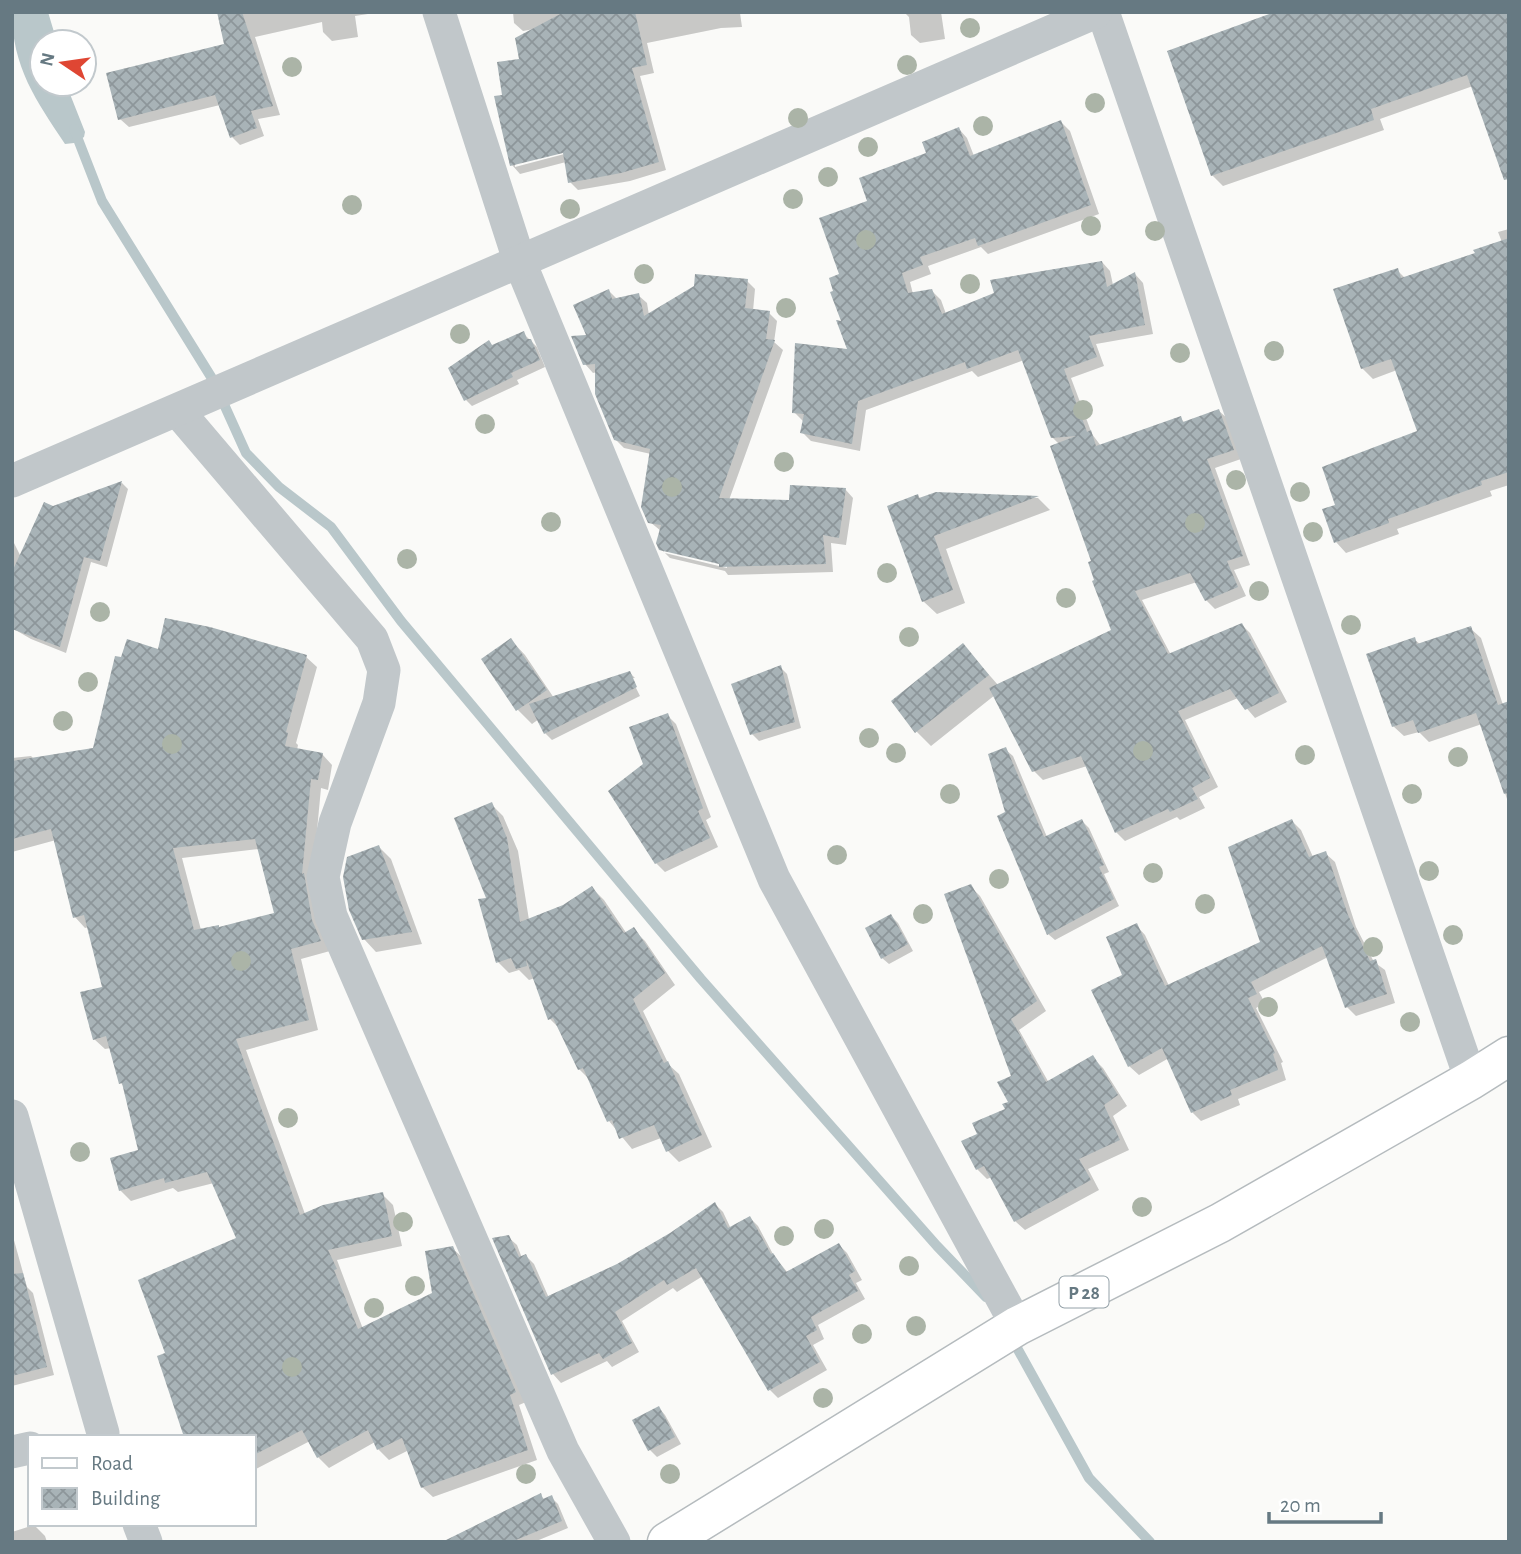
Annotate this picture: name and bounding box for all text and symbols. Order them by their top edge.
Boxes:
north arrow [28,28,98,98]
text: N [37,51,59,68]
road number: P 28 [1060,1276,1108,1308]
legend [28,1435,256,1526]
text: Road [91,1453,133,1474]
scale bar [1269,1480,1381,1524]
text: Building [91,1488,161,1509]
text: 20 m [1280,1495,1321,1516]

